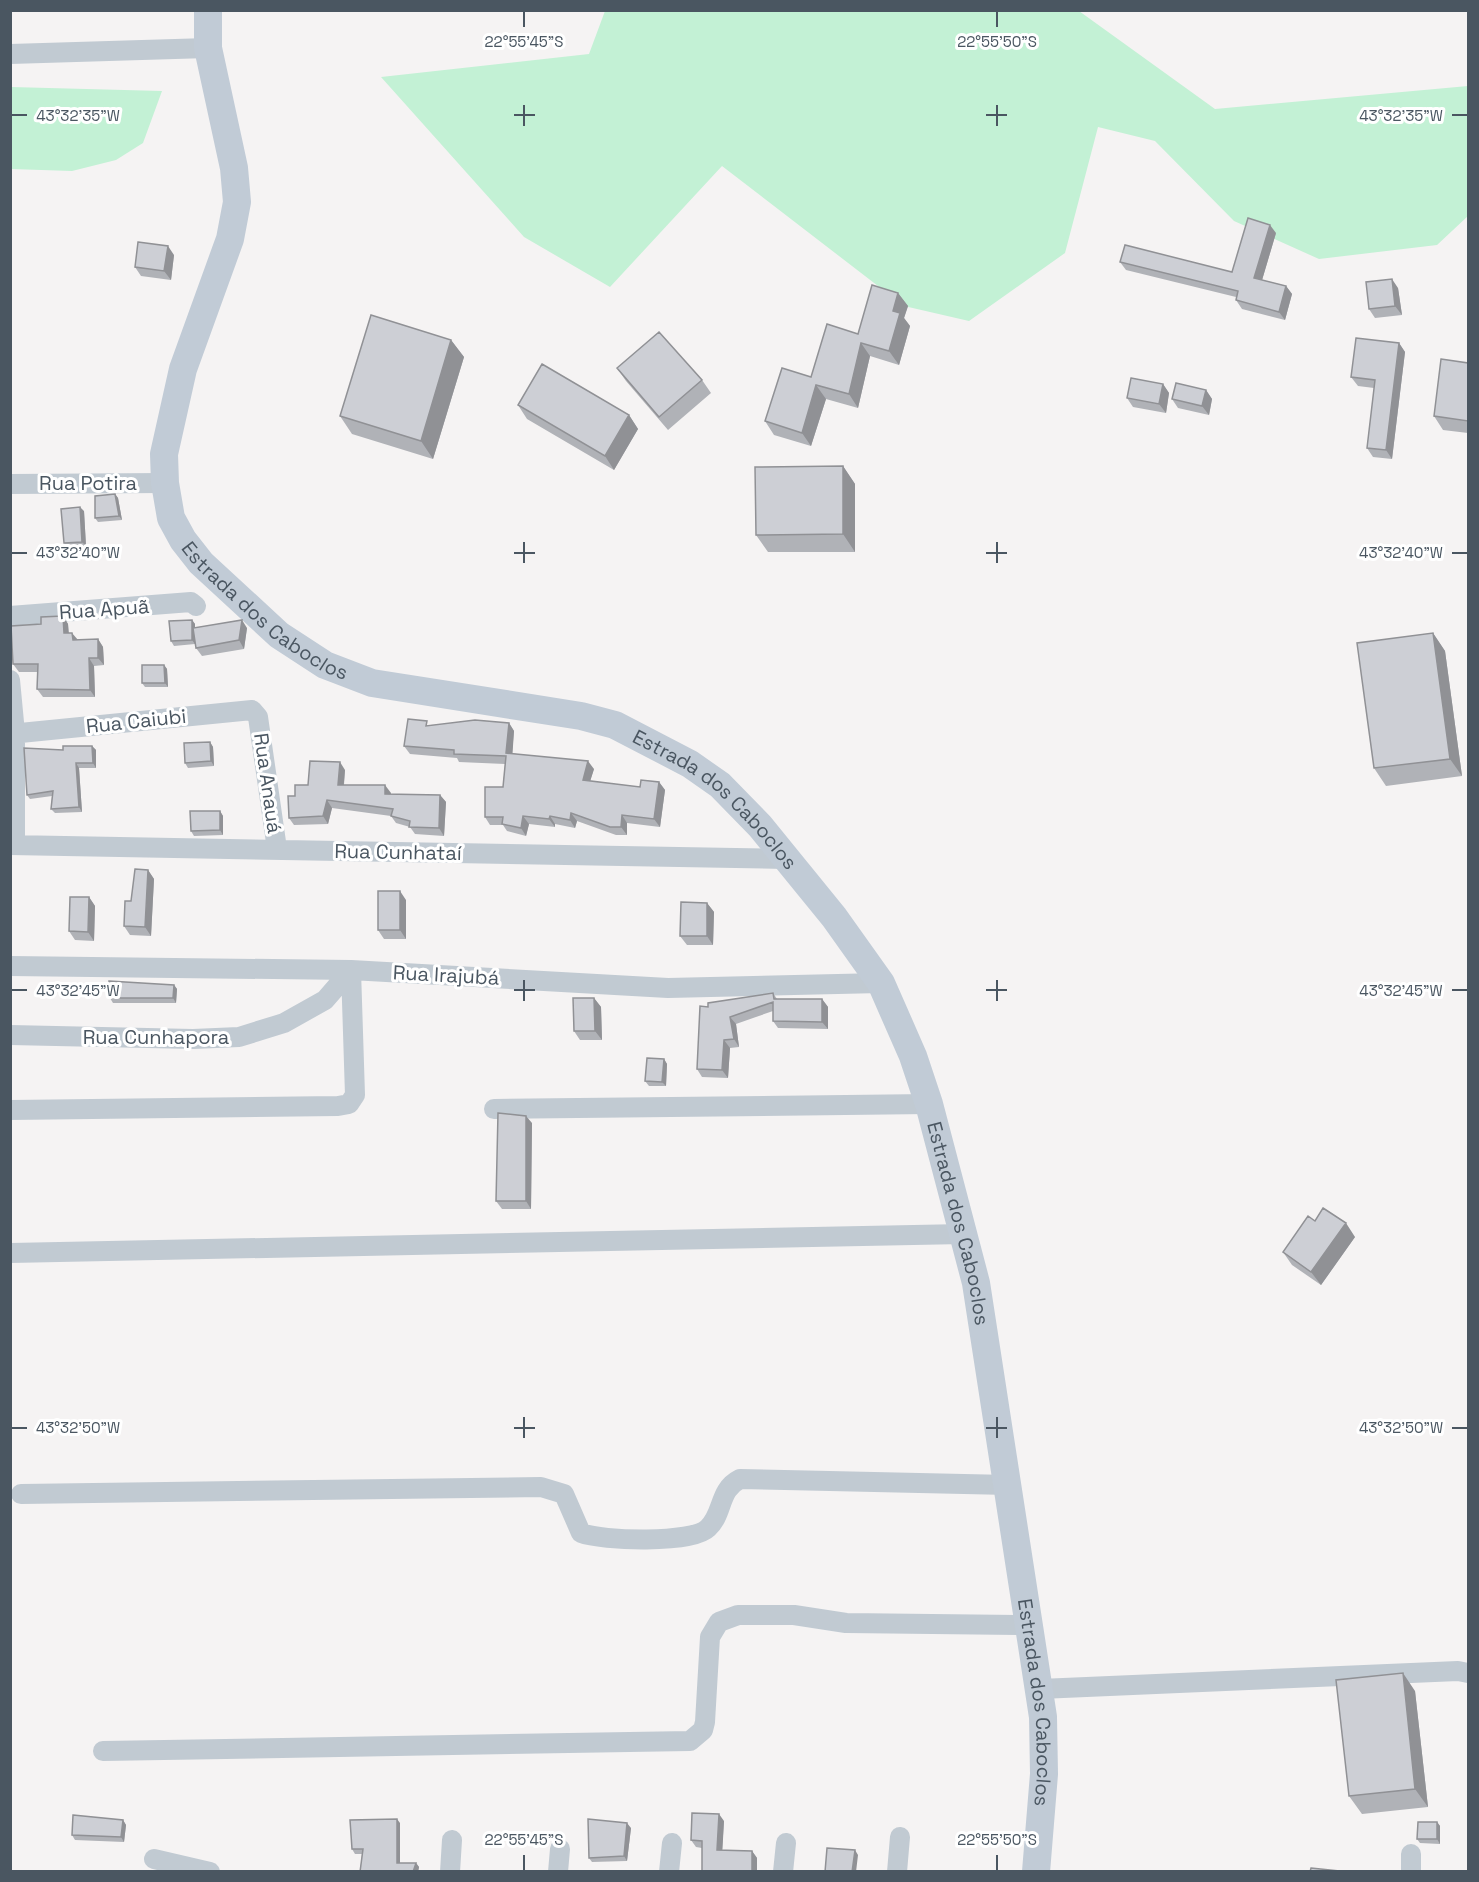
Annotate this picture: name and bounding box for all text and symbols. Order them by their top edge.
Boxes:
text: 22°55'45"S [485,32,563,51]
text: 22°55'50"S [957,32,1037,51]
text: 43°32'35"W [36,106,120,125]
text: 43°32'35"W [1359,106,1443,125]
street label: Rua Potira [39,470,137,496]
street label: Estrada dos Caboclos [176,536,352,686]
text: 43°32'40"W [36,543,120,562]
text: 43°32'40"W [1359,543,1443,562]
street label: Rua Apuã [58,593,150,625]
street label: Rua Caiubi [85,703,187,739]
street label: Estrada dos Caboclos [628,723,803,875]
street label: Rua Anauá [248,731,288,835]
street label: Rua Cunhataí [334,838,462,866]
street label: Rua Irajubá [392,959,500,991]
text: 43°32'45"W [36,981,120,1000]
text: 43°32'45"W [1359,981,1443,1000]
street label: Rua Cunhapora [83,1024,229,1050]
street label: Estrada dos Caboclos [921,1119,995,1327]
text: 43°32'50"W [36,1418,120,1437]
text: 43°32'50"W [1359,1418,1443,1437]
street label: Estrada dos Caboclos [1012,1597,1057,1807]
text: 22°55'45"S [485,1830,563,1849]
text: 22°55'50"S [957,1830,1037,1849]

